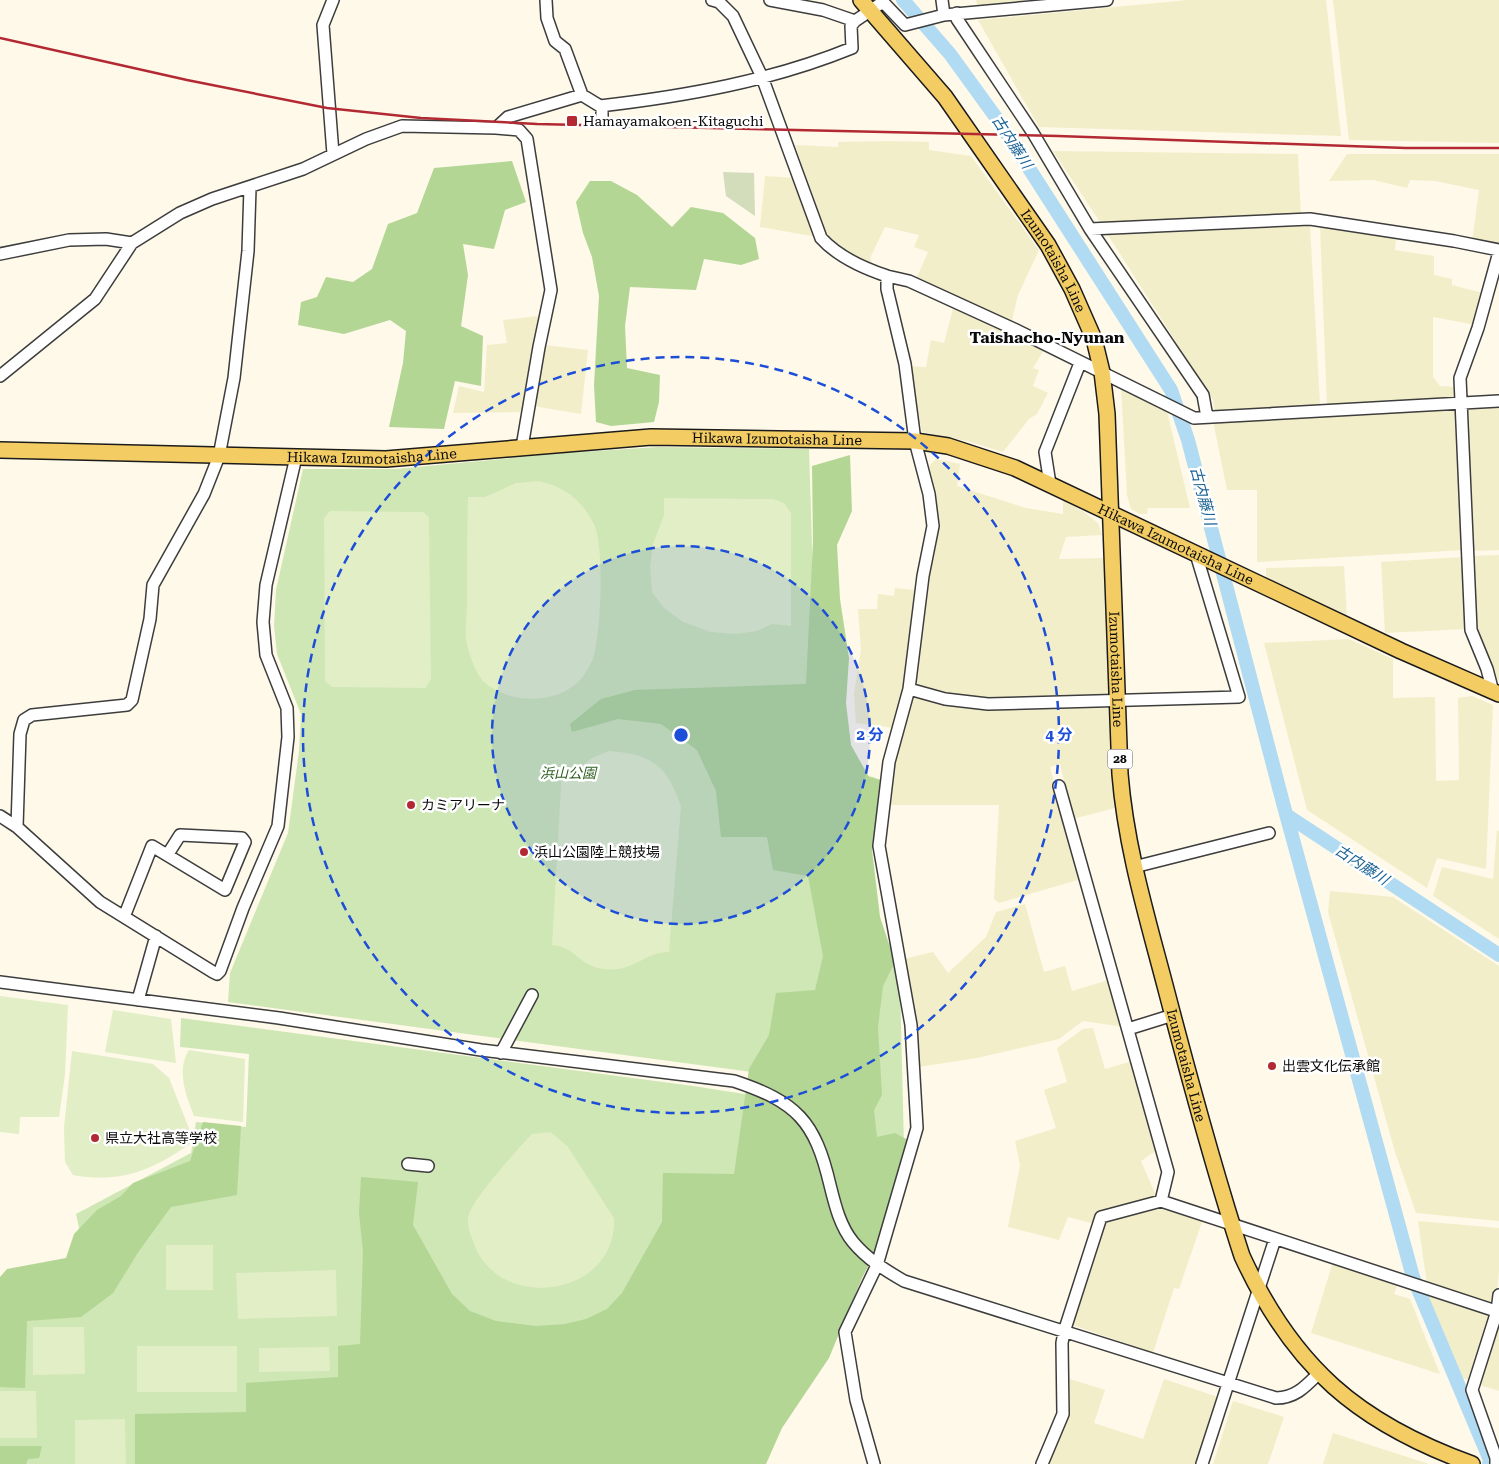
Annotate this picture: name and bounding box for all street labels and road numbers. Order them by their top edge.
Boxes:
street label: Izumotaisha Line [1018,206,1089,315]
street label: Hikawa Izumotaisha Line [692,430,863,448]
street label: Hikawa Izumotaisha Line [287,445,458,467]
street label: Hikawa Izumotaisha Line [1096,501,1257,588]
street label: Izumotaisha Line [1106,611,1126,728]
road number: 28 [1108,750,1132,769]
street label: Izumotaisha Line [1164,1007,1209,1124]

